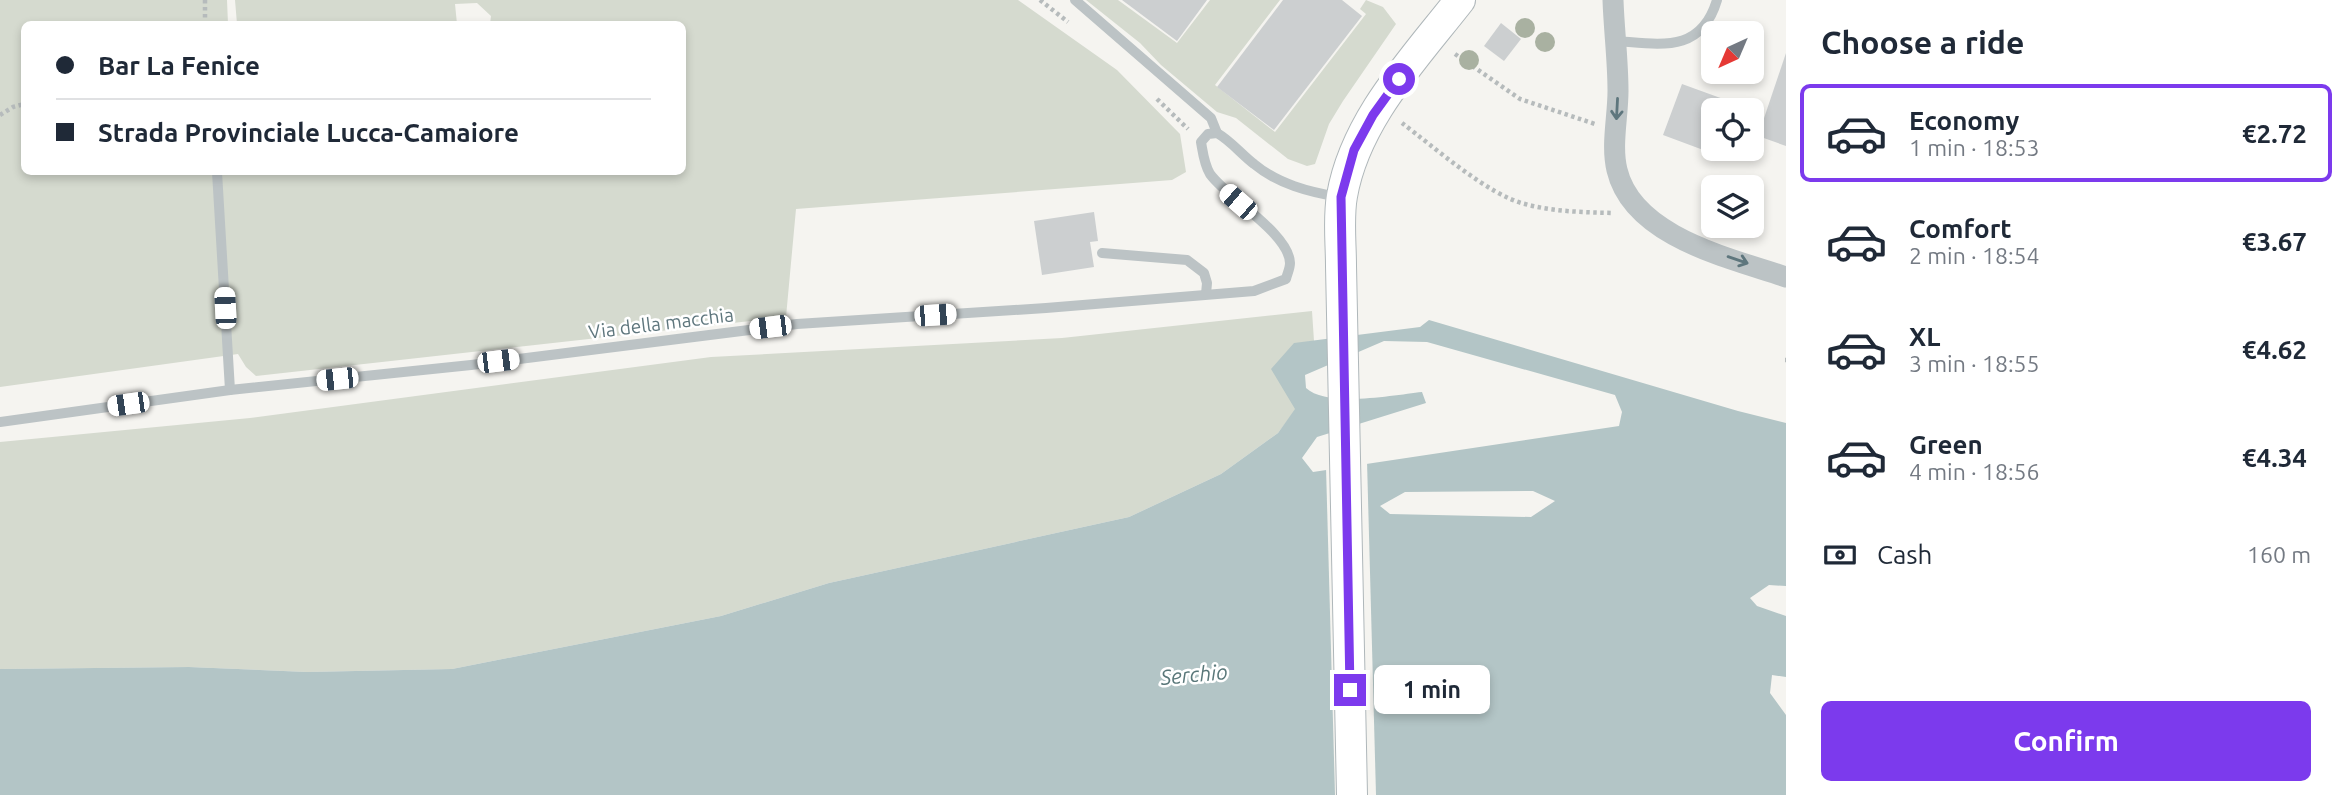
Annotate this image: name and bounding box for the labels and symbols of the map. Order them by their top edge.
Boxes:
north arrow [1701,21,1764,84]
route start [1383,63,1415,95]
one-way arrow [1610,98,1623,120]
car [1216,180,1261,224]
one-way arrow [1726,255,1748,267]
car [214,286,237,330]
street label: Via della macchia [587,303,735,343]
car [914,303,957,327]
car [748,314,793,340]
car [476,348,521,374]
car [316,366,359,392]
car [106,391,151,417]
water label: Serchio [1158,659,1228,689]
callout: 1 min [1374,666,1490,714]
route end [1334,674,1366,706]

